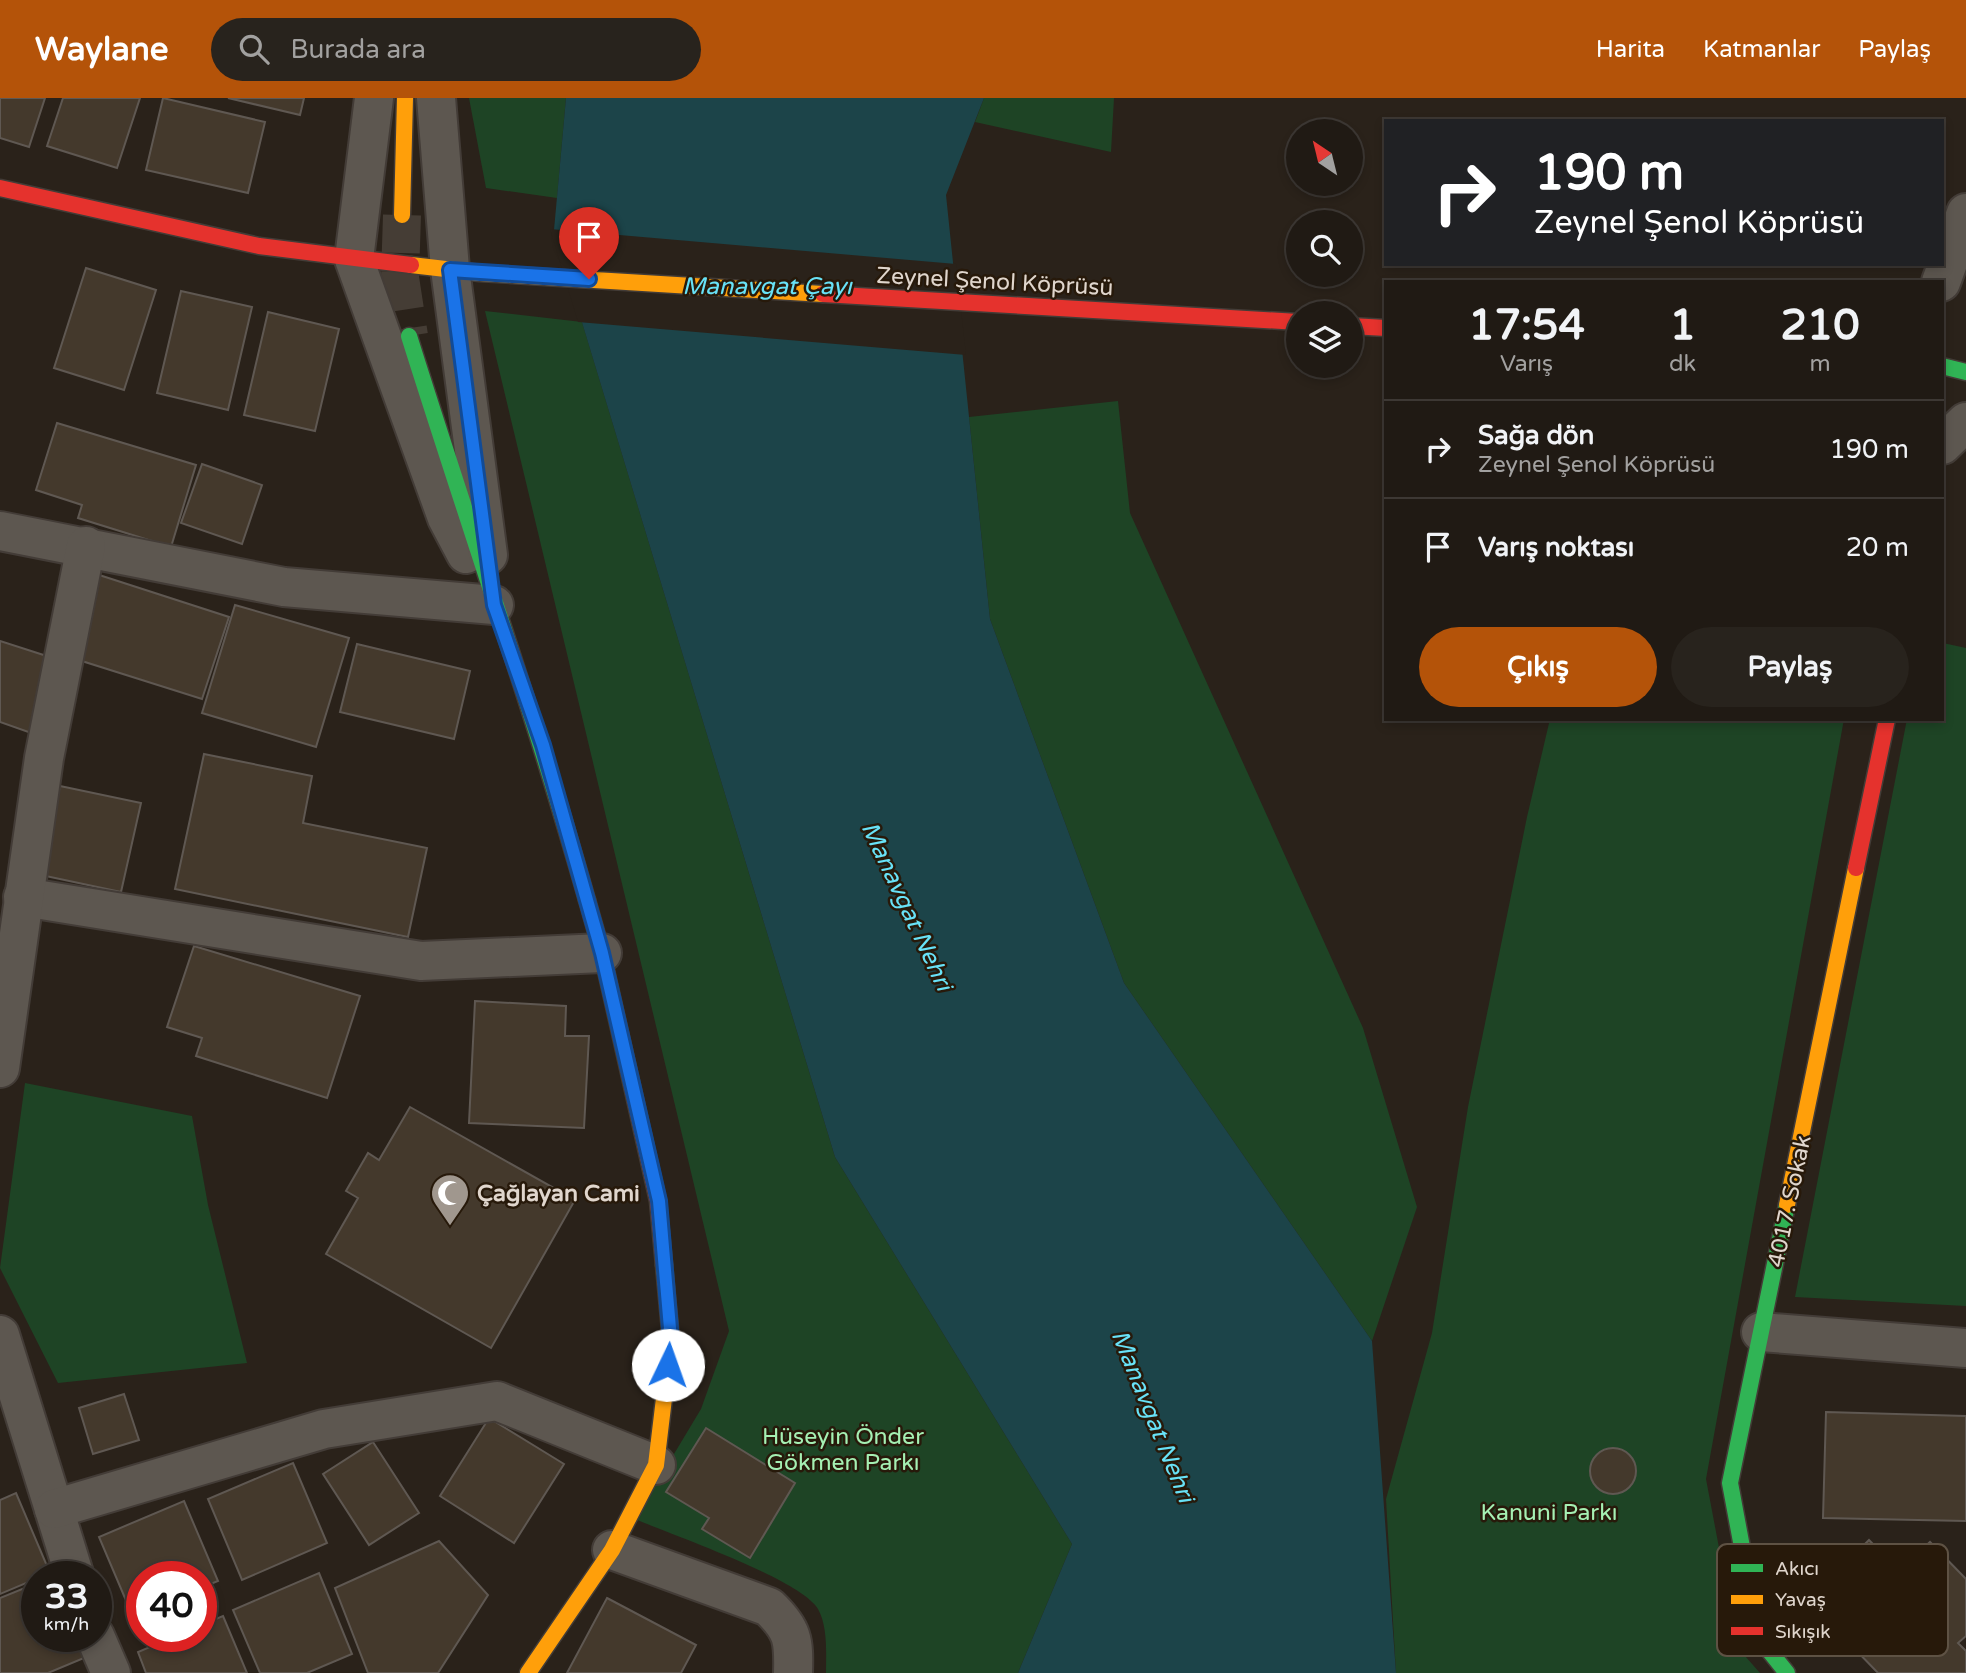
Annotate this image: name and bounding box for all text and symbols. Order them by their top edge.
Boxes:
search box [211,18,701,81]
text: Waylane [35,30,169,69]
icon: search [235,30,273,68]
text: Burada ara [291,34,426,65]
text: Harita [1596,35,1665,64]
text: Katmanlar [1703,35,1820,64]
text: Paylaş [1858,35,1931,64]
north arrow [1286,119,1363,196]
map controls [1286,119,1363,378]
text: 190 m [1534,144,1684,203]
icon: right [1419,147,1510,238]
text: Zeynel Şenol Köprüsü [1534,204,1864,242]
pin [559,207,619,279]
button: search [1286,210,1363,287]
icon: arrive [570,218,608,256]
street label: Zeynel Şenol Köprüsü [876,262,1114,302]
water label: Manavgat Çayı [682,272,854,301]
text: 17:54 [1468,300,1585,351]
text: 1 [1669,300,1696,351]
text: 210 [1780,300,1860,351]
button: layers [1286,301,1363,378]
text: Varış [1500,350,1553,378]
text: dk [1669,350,1696,378]
text: m [1809,350,1831,378]
text: Sağa dön [1478,420,1594,451]
icon: right [1419,430,1457,468]
text: 190 m [1829,434,1909,465]
text: Zeynel Şenol Köprüsü [1478,451,1715,479]
icon: arrive [1419,528,1457,566]
text: Varış noktası [1478,532,1634,563]
text: 20 m [1846,532,1909,563]
button: Çıkış [1419,627,1657,707]
button: Paylaş [1671,627,1909,707]
water label: Manavgat Nehri [855,817,960,998]
street label: 4017. Sokak [1762,1133,1818,1270]
mosque icon: Çağlayan Cami [429,1172,471,1227]
place label: Çağlayan Cami [477,1180,640,1208]
water label: Manavgat Nehri [1105,1326,1201,1509]
position arrow [631,1328,705,1402]
park label: Hüseyin Önder Gökmen Parkı [762,1423,924,1477]
park label: Kanuni Parkı [1481,1499,1617,1527]
legend [1717,1544,1948,1656]
text: Akıcı [1775,1558,1819,1580]
speed limit sign: 40 [126,1561,217,1652]
text: 33 [45,1576,88,1618]
text: Yavaş [1775,1589,1826,1611]
text: km/h [44,1613,89,1635]
text: Sıkışık [1775,1621,1831,1643]

